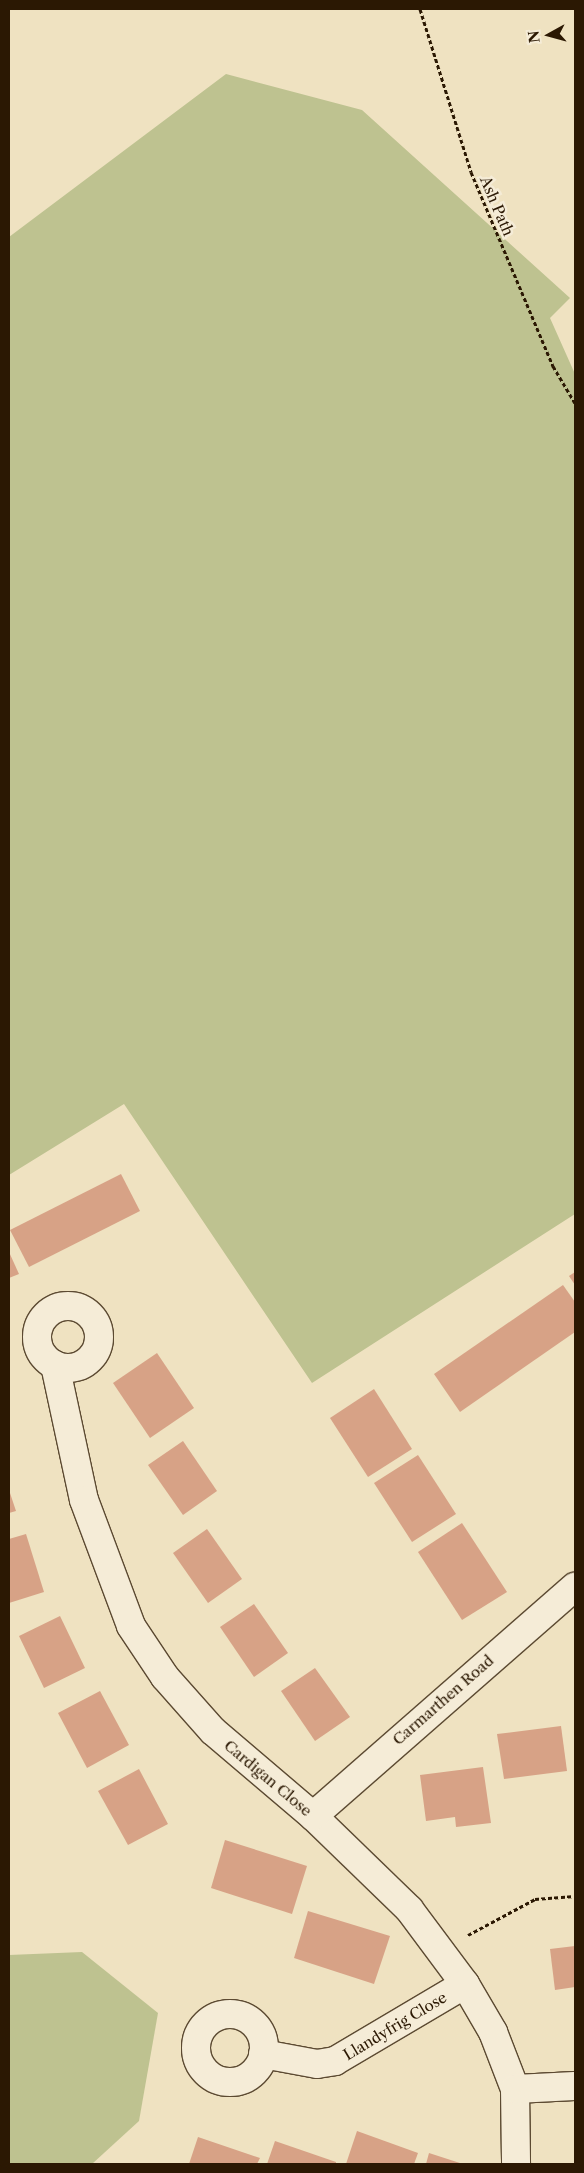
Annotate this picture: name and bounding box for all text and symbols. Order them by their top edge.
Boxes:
north arrow [524,10,574,60]
text: N [524,30,544,44]
street label: Ash Path [476,173,518,239]
street label: Carmarthen Road [389,1651,497,1749]
street label: Cardigan Close [221,1736,315,1820]
street label: Llandyfrig Close [340,1988,450,2064]

